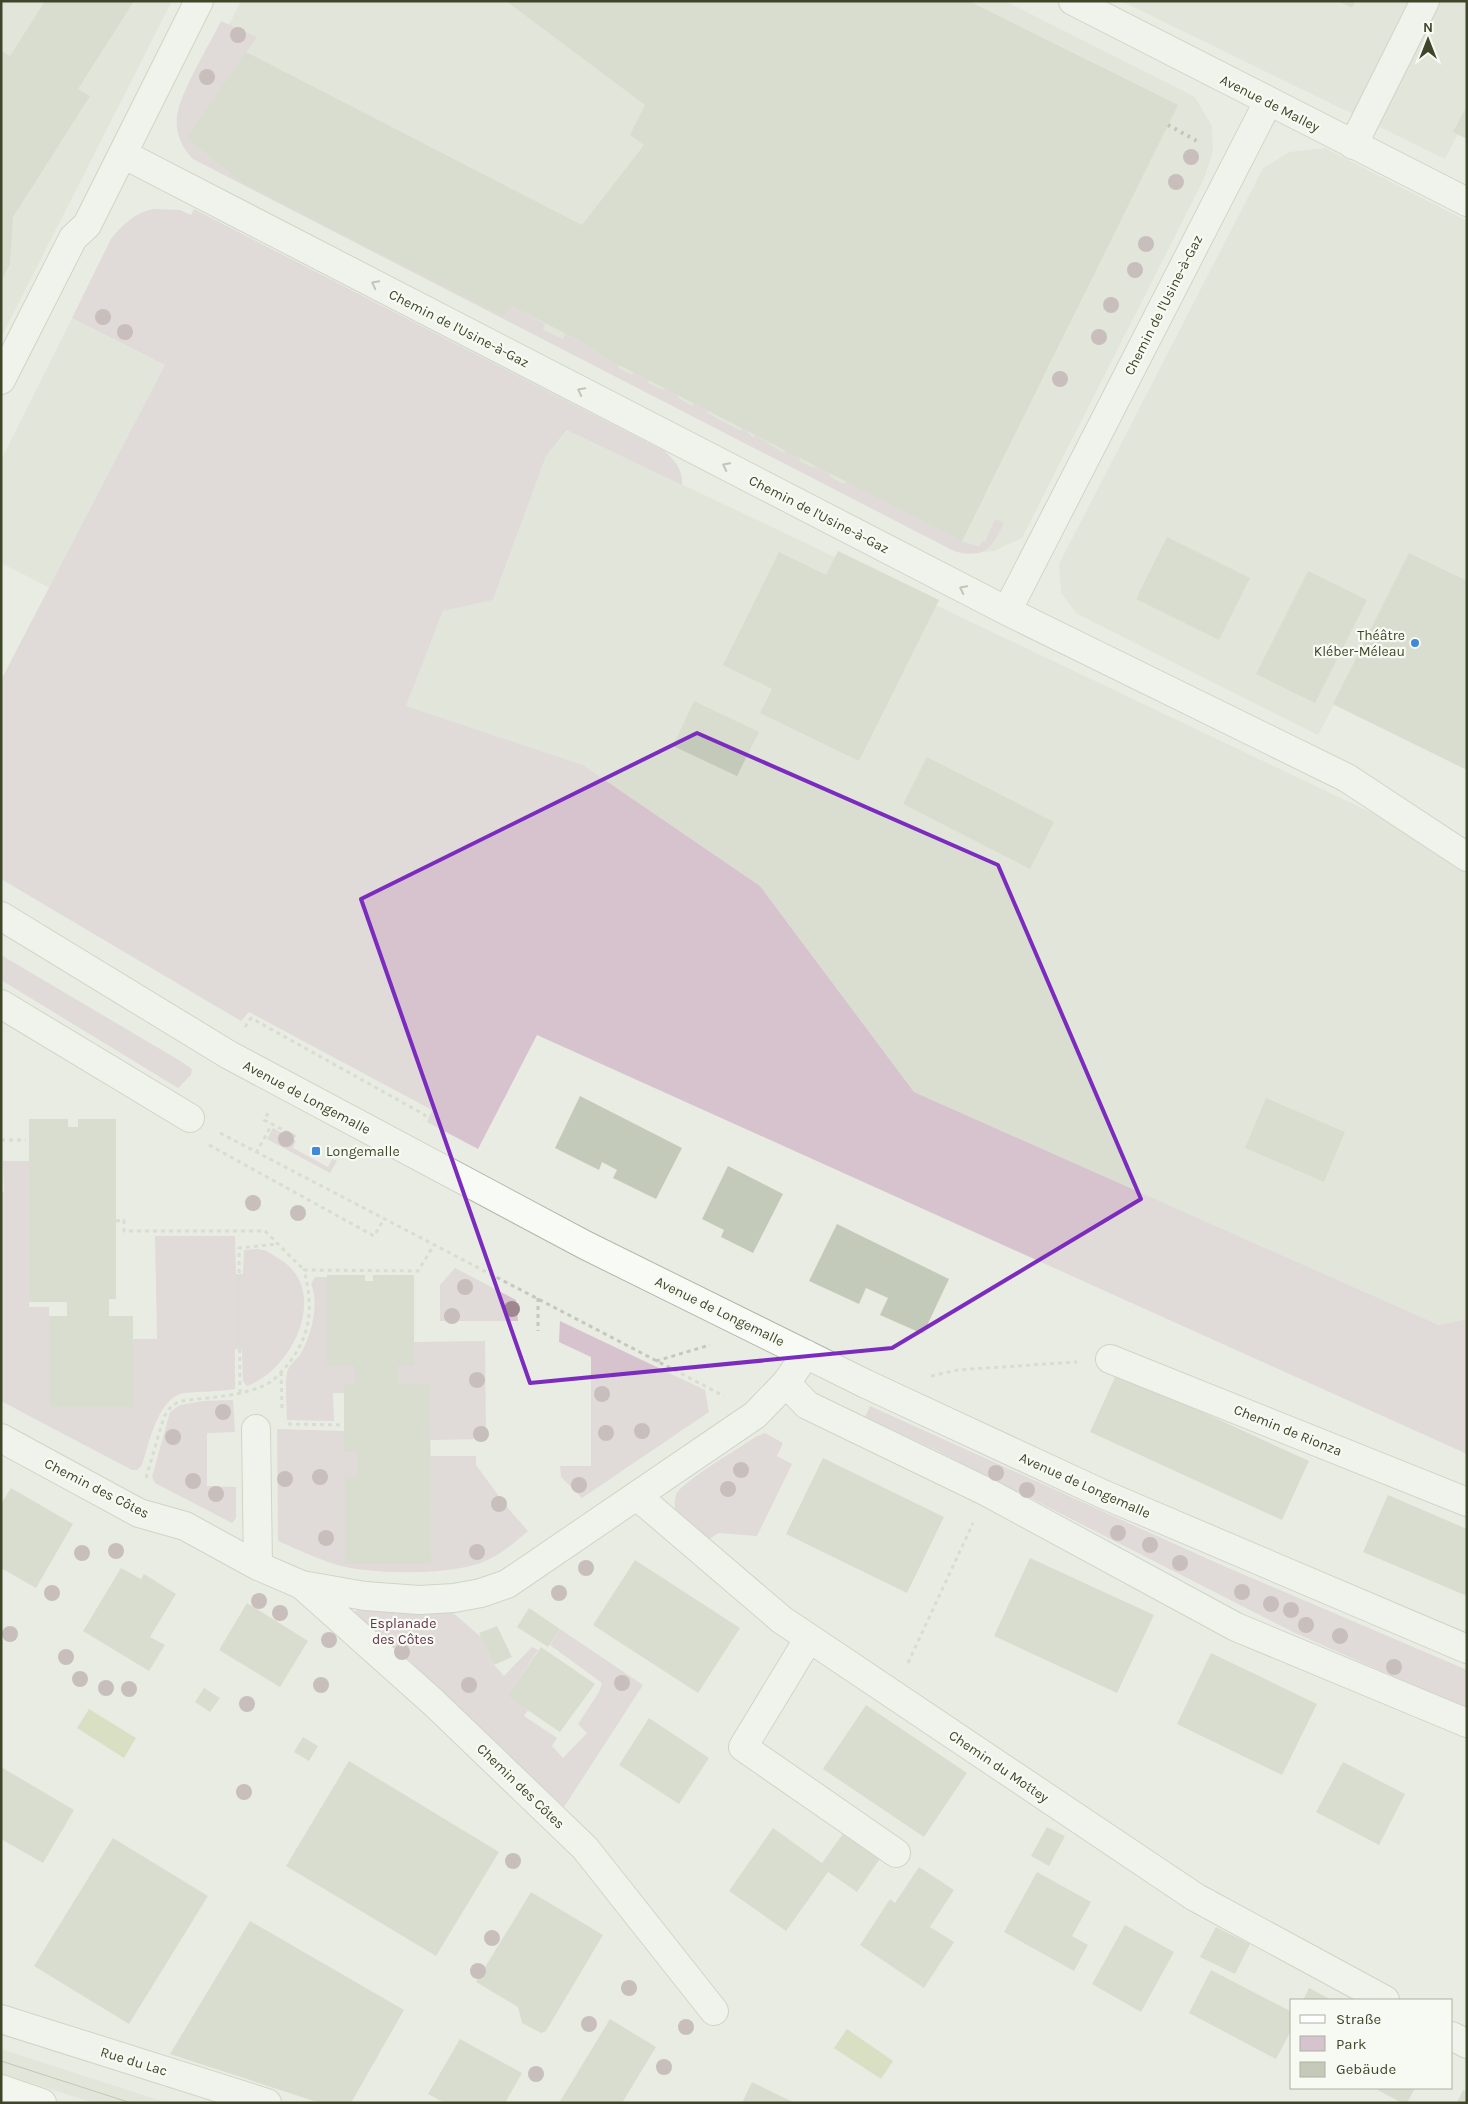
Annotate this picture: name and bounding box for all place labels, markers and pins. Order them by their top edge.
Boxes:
place label: Théâtre Kléber-Méleau [1314,627,1405,660]
marker: Théâtre Kléber-Méleau [1409,637,1421,649]
place label: Longemalle [326,1143,400,1160]
marker: Longemalle [310,1145,322,1157]

